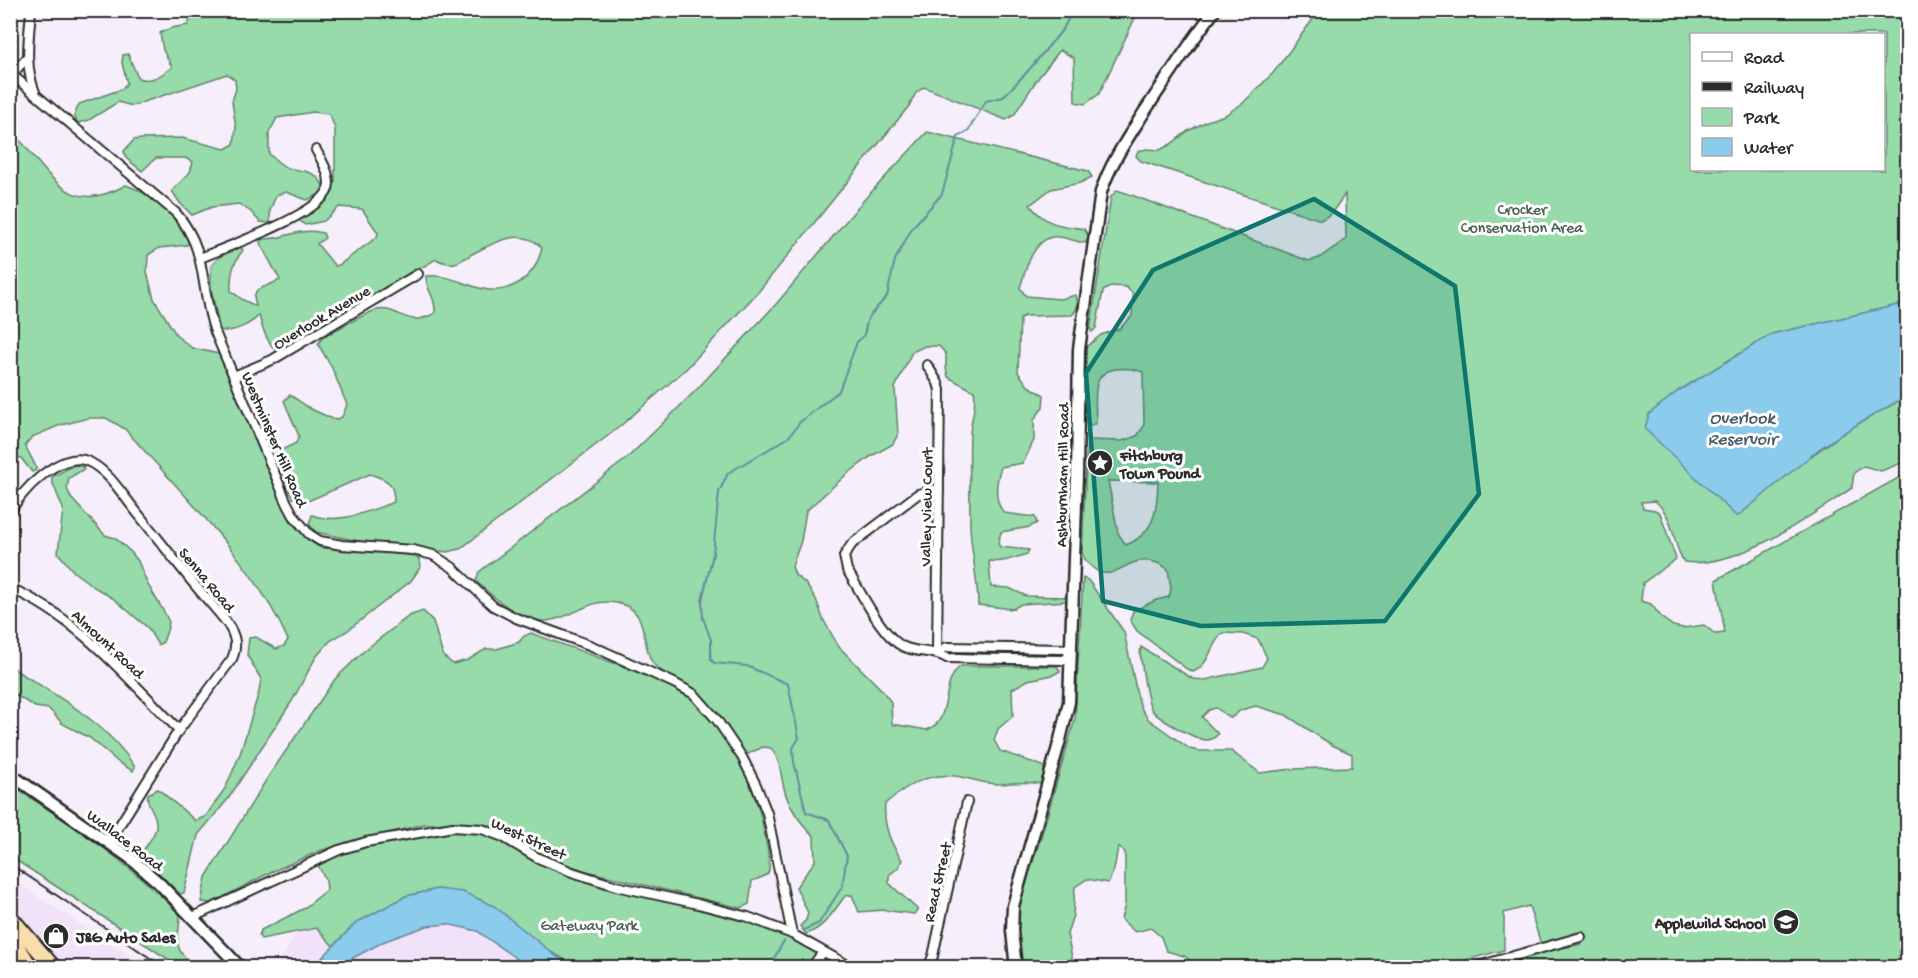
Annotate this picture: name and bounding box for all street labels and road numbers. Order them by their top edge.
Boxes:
street label: Overlook Avenue [271,282,375,355]
street label: Westminster Hill Road [236,370,311,512]
street label: Ashburnham Hill Road [1054,401,1075,547]
street label: Valley View Court [918,446,939,567]
street label: Senna Road [173,545,239,619]
street label: Almount Road [66,607,148,685]
street label: Wallace Road [82,807,167,878]
street label: West Street [487,815,569,866]
street label: Read Street [921,840,958,925]

